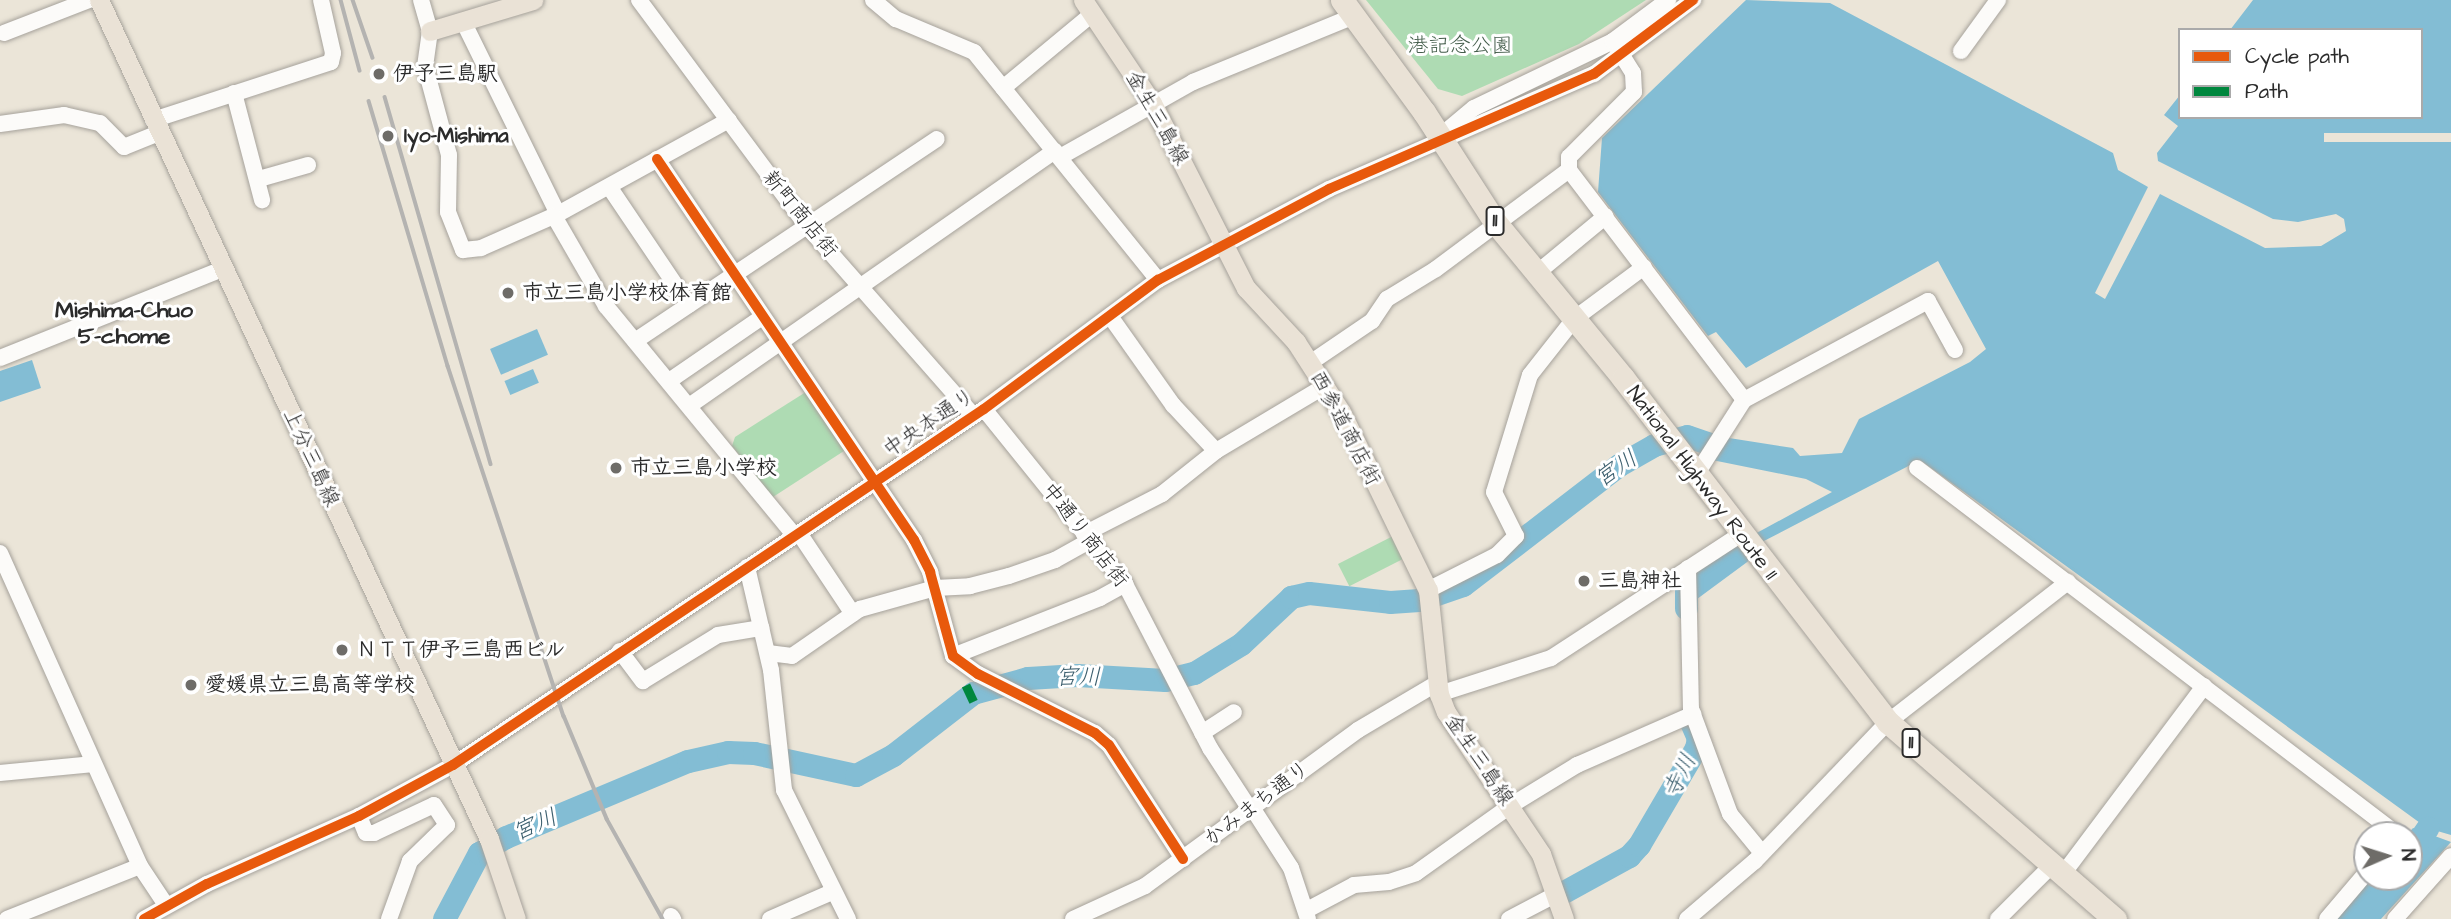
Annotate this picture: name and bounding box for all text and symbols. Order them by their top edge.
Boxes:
legend [2178,28,2423,119]
park label: 港記念公園 [1408,33,1512,59]
text: Cycle path [2245,42,2349,71]
place label: 伊予三島駅 [393,61,498,87]
marker: 伊予三島駅 [371,66,387,82]
street label: 金生三島線 [1120,66,1194,170]
text: Path [2245,77,2288,106]
place label: Iyo-Mishima [404,123,509,149]
marker: Iyo-Mishima [378,126,398,146]
street label: 新町商店街 [757,165,843,263]
road number: 11 [1484,206,1506,236]
place label: 市立三島小学校体育館 [522,280,732,306]
marker: 市立三島小学校体育館 [500,285,516,301]
district label: Mishima-Chuo 5-chome [55,296,193,350]
street label: 西参道商店街 [1304,366,1386,490]
street label: National Highway Route 11 [1621,381,1783,585]
street label: 中央本通り [878,383,980,463]
street label: 上分三島線 [277,405,345,511]
water label: 宮川 [1589,445,1643,493]
place label: 市立三島小学校 [630,455,777,481]
marker: 市立三島小学校 [608,460,624,476]
street label: 中通り商店街 [1036,478,1134,592]
place label: 三島神社 [1598,568,1682,594]
marker: 三島神社 [1576,573,1592,589]
place label: ＮＴＴ伊予三島西ビル [356,637,566,663]
marker: ＮＴＴ伊予三島西ビル [334,642,350,658]
water label: 宮川 [1055,663,1101,691]
place label: 愛媛県立三島高等学校 [205,672,415,698]
marker: 愛媛県立三島高等学校 [183,677,199,693]
street label: 金生三島線 [1439,709,1519,811]
road number: 11 [1900,728,1922,758]
water label: 寺川 [1658,749,1702,803]
street label: かみまち通り [1199,756,1315,852]
water label: 宮川 [508,803,562,847]
north arrow [2353,821,2423,891]
text: N [2394,848,2421,862]

